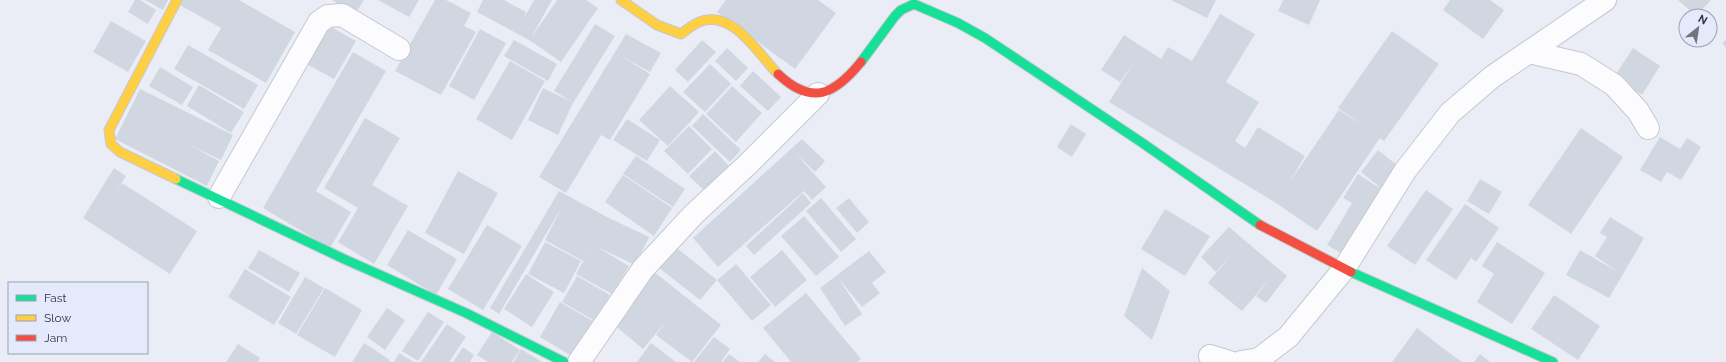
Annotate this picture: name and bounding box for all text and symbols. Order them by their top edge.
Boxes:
north arrow [1678,8,1718,48]
text: N [1696,12,1710,28]
legend [8,282,148,354]
text: Fast [44,291,67,305]
text: Slow [44,311,71,325]
text: Jam [44,331,67,345]

